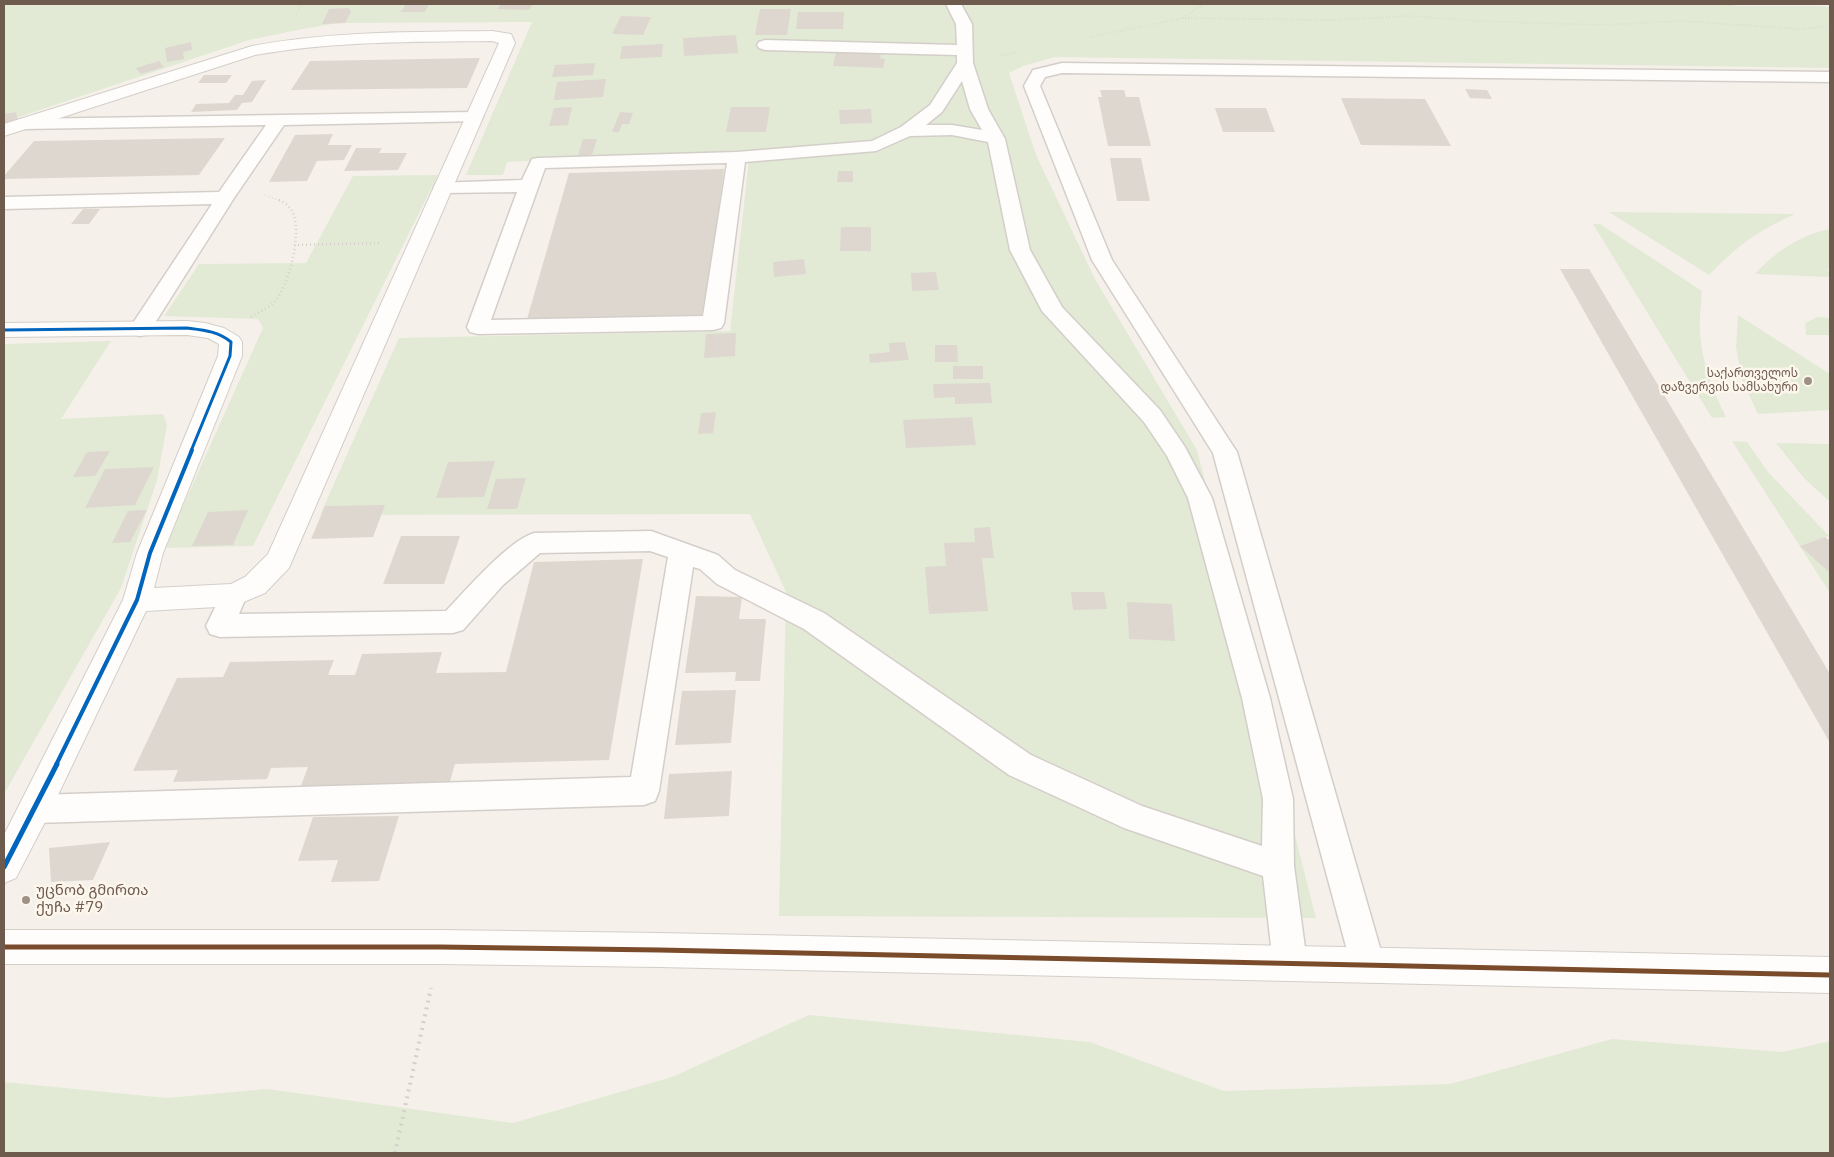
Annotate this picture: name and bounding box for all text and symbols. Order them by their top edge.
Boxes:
place label: საქართველოს დაზვერვის სამსახური [1661,367,1798,395]
marker: საქართველოს დაზვერვის სამსახური [1802,375,1814,387]
place label: უცნობ გმირთა ქუჩა #79 [36,882,148,917]
marker: უცნობ გმირთა ქუჩა #79 [20,894,32,906]

